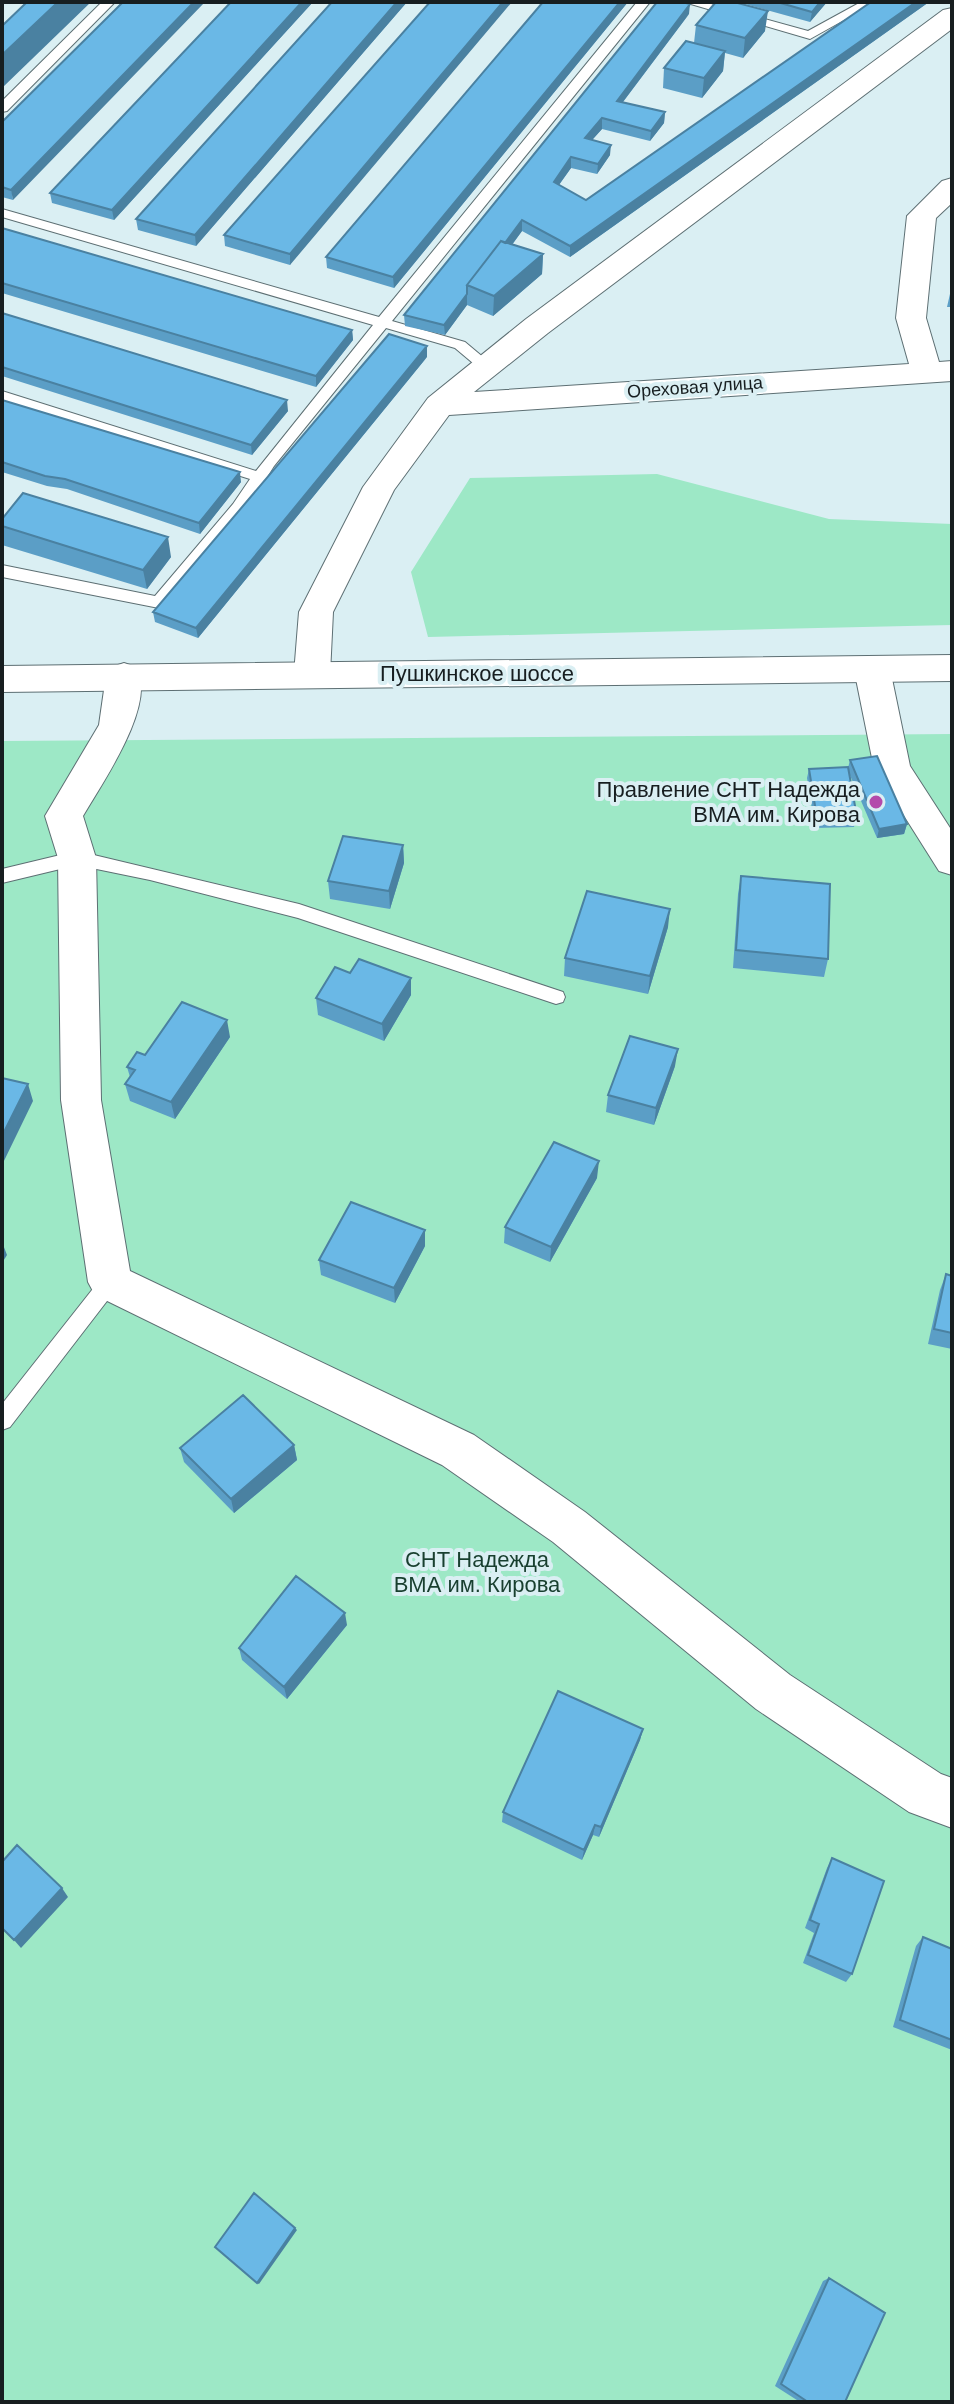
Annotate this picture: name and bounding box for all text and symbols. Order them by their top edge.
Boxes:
street label: Ореховая улица [626,372,765,402]
street label: Пушкинское шоссе [380,661,574,686]
place label: Правление СНТ Надежда ВМА им. Кирова [597,777,861,827]
marker: Правление СНТ Надежда ВМА им. Кирова [867,793,885,811]
park label: СНТ Надежда ВМА им. Кирова [394,1547,561,1597]

